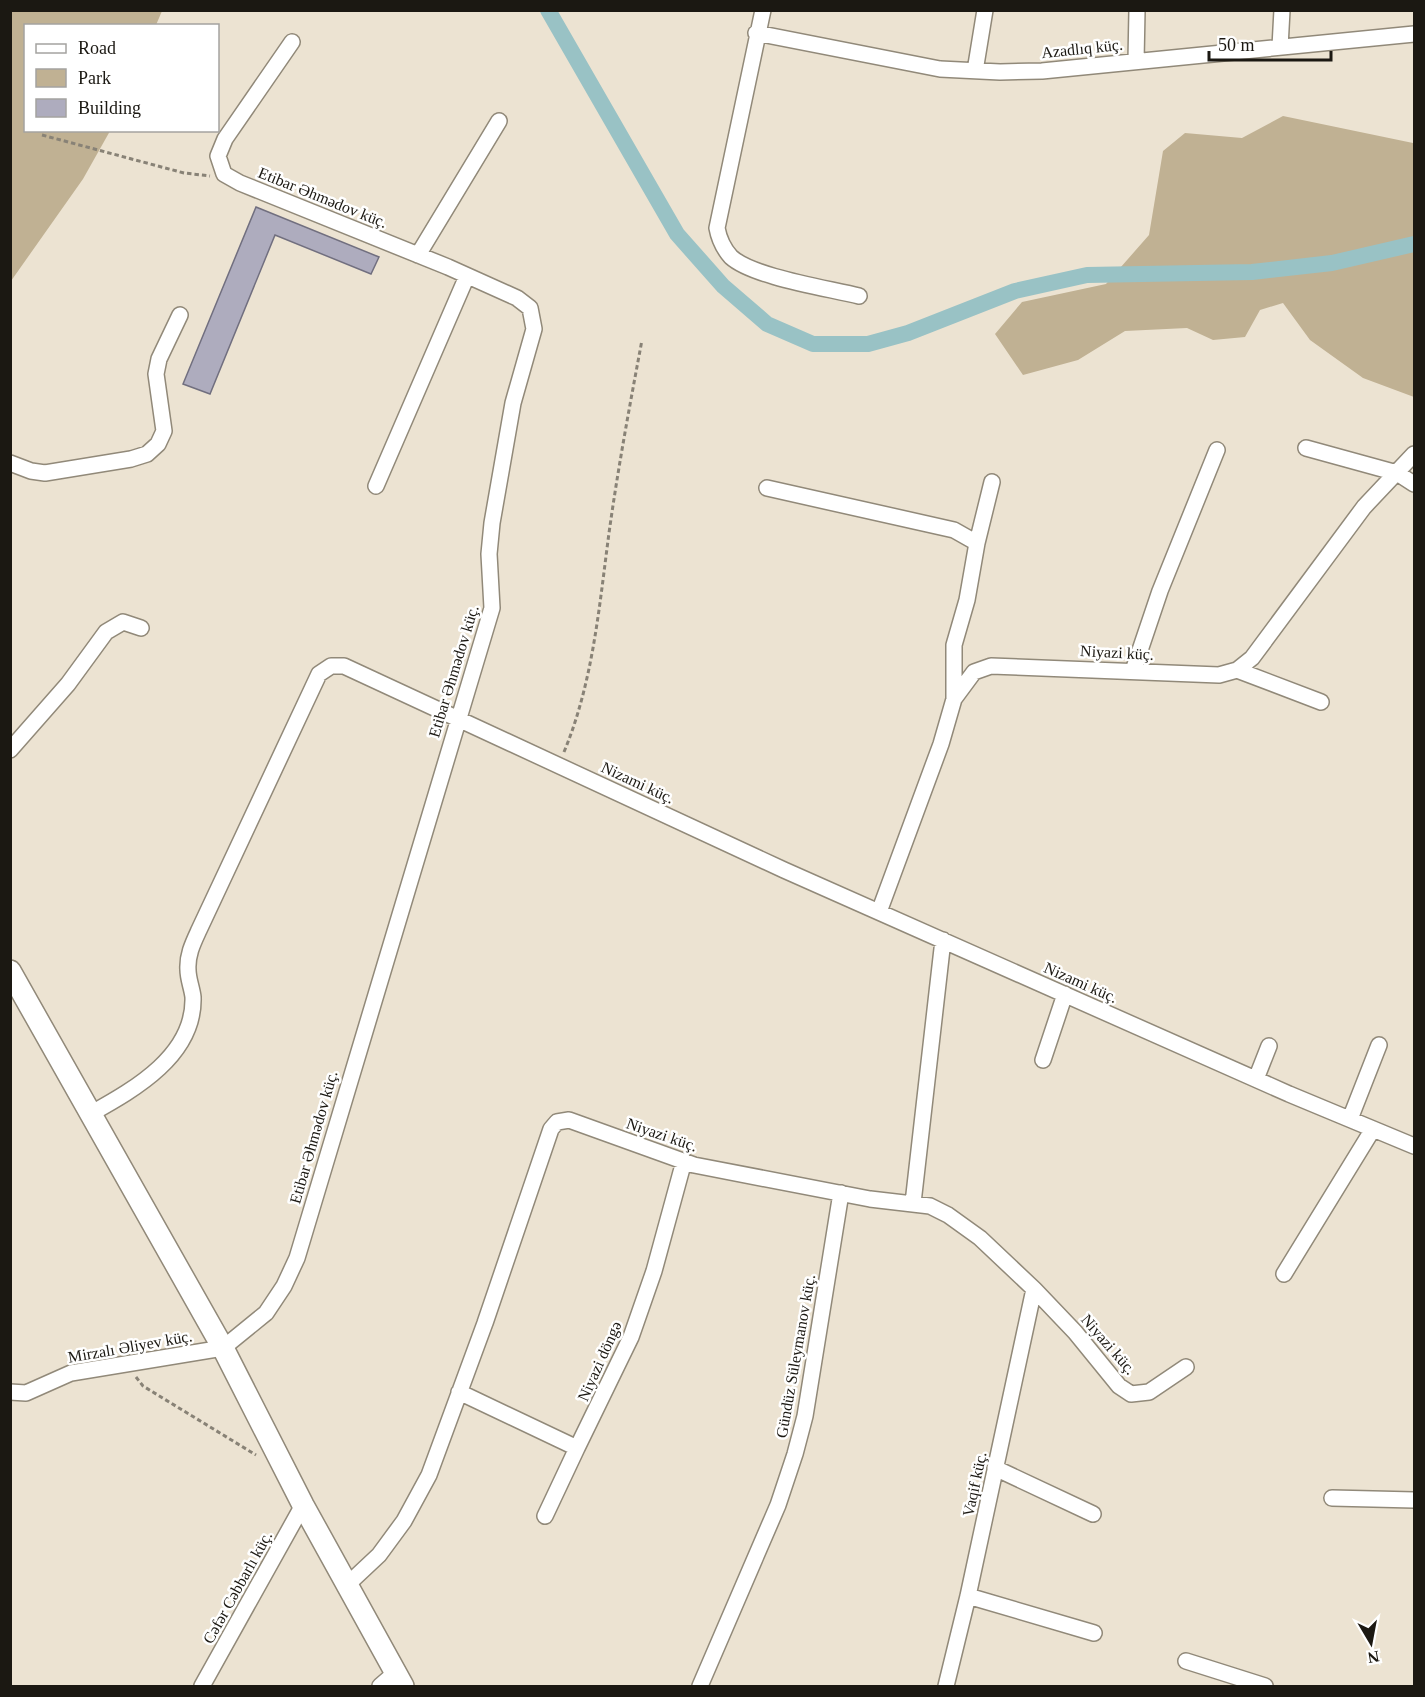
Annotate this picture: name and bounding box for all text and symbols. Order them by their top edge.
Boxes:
legend [24,24,219,132]
scale bar [1209,24,1330,62]
text: 50 m [1218,35,1255,55]
street label: Azadlıq küç. [1041,36,1124,62]
text: Road [78,38,116,58]
text: Park [78,68,111,88]
text: Building [78,98,141,118]
street label: Etibar Əhmədov küç. [256,164,390,232]
street label: Etibar Əhmədov küç. [425,603,483,740]
street label: Niyazi küç. [1080,642,1154,664]
street label: Nizami küç. [598,758,677,808]
street label: Nizami küç. [1041,959,1120,1007]
street label: Etibar Əhmədov küç. [286,1069,342,1206]
street label: Niyazi küç. [624,1114,699,1155]
street label: Gündüz Süleymanov küç. [773,1273,819,1439]
street label: Niyazi küç. [1077,1311,1139,1378]
street label: Niyazi döngə [574,1319,626,1404]
street label: Mirzalı Əliyev küç. [67,1327,194,1367]
street label: Vaqif küç. [959,1450,991,1518]
street label: Cəfər Cəbbarlı küç. [200,1528,276,1647]
north arrow [1341,1613,1401,1673]
text: N [1366,1648,1381,1667]

